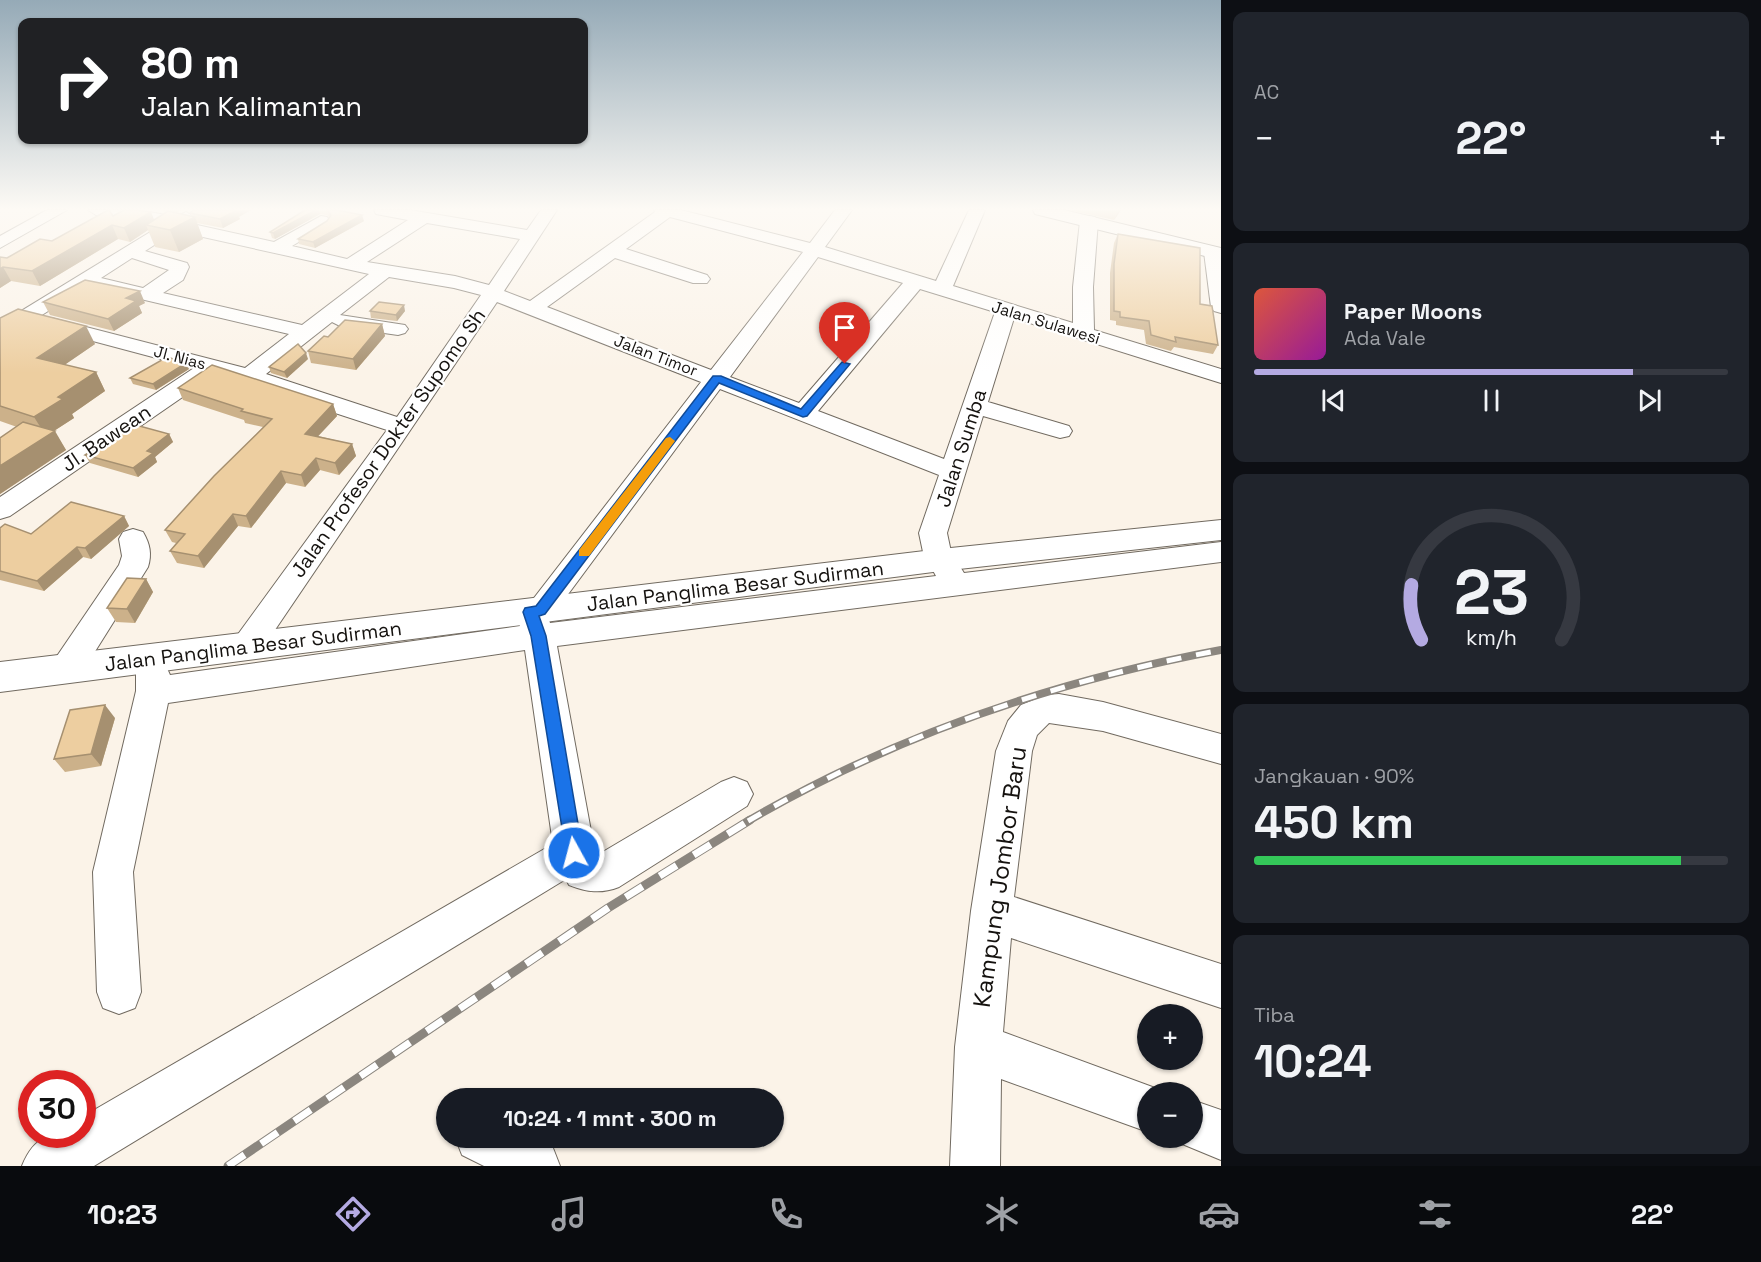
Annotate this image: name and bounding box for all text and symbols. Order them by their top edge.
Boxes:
text: 80 m [141,37,240,90]
icon: right [42,42,120,120]
text: AC [1254,79,1279,105]
text: Jalan Kalimantan [141,89,362,124]
text: 22° [1455,110,1527,167]
text: − [1254,118,1274,160]
text: + [1708,118,1728,160]
street label: Jalan Sulawesi [989,296,1103,349]
text: Paper Moons [1344,297,1482,325]
pin [819,302,870,364]
street label: Jalan Profesor Dokter Supomo Sh [285,304,491,582]
icon: arrive [828,311,861,344]
text: Ada Vale [1344,325,1426,351]
street label: Jalan Timor [611,330,701,381]
street label: Jl. Nias [151,340,208,375]
icon: previous [1317,384,1350,417]
icon: pause [1475,384,1508,417]
icon: next [1633,384,1666,417]
street label: Jalan Sumba [930,386,992,510]
street label: Jl. Bawean [56,399,156,477]
text: 23 [1453,553,1528,632]
street label: Jalan Panglima Besar Sudirman [585,555,885,617]
street label: Jalan Panglima Besar Sudirman [103,615,403,677]
text: km/h [1465,624,1517,651]
street label: Kampung Jombor Baru [966,744,1033,1010]
text: Jangkauan · 90% [1254,763,1414,789]
text: 450 km [1254,794,1414,851]
position arrow [542,821,606,885]
text: Tiba [1254,1002,1295,1028]
map controls [1137,1004,1203,1148]
button: + [1137,1004,1203,1070]
text: 10:24 [1254,1033,1372,1090]
speed limit sign: 30 [18,1070,96,1148]
button: − [1137,1082,1203,1148]
text: 10:24 · 1 mnt · 300 m [503,1104,717,1132]
icon: directions [332,1193,374,1235]
icon: music [548,1193,590,1235]
icon: phone [765,1193,807,1235]
icon: climate [981,1193,1023,1235]
icon: car [1198,1193,1240,1235]
icon: filters [1414,1193,1456,1235]
text: 10:23 [87,1197,157,1232]
text: 22° [1631,1197,1674,1232]

